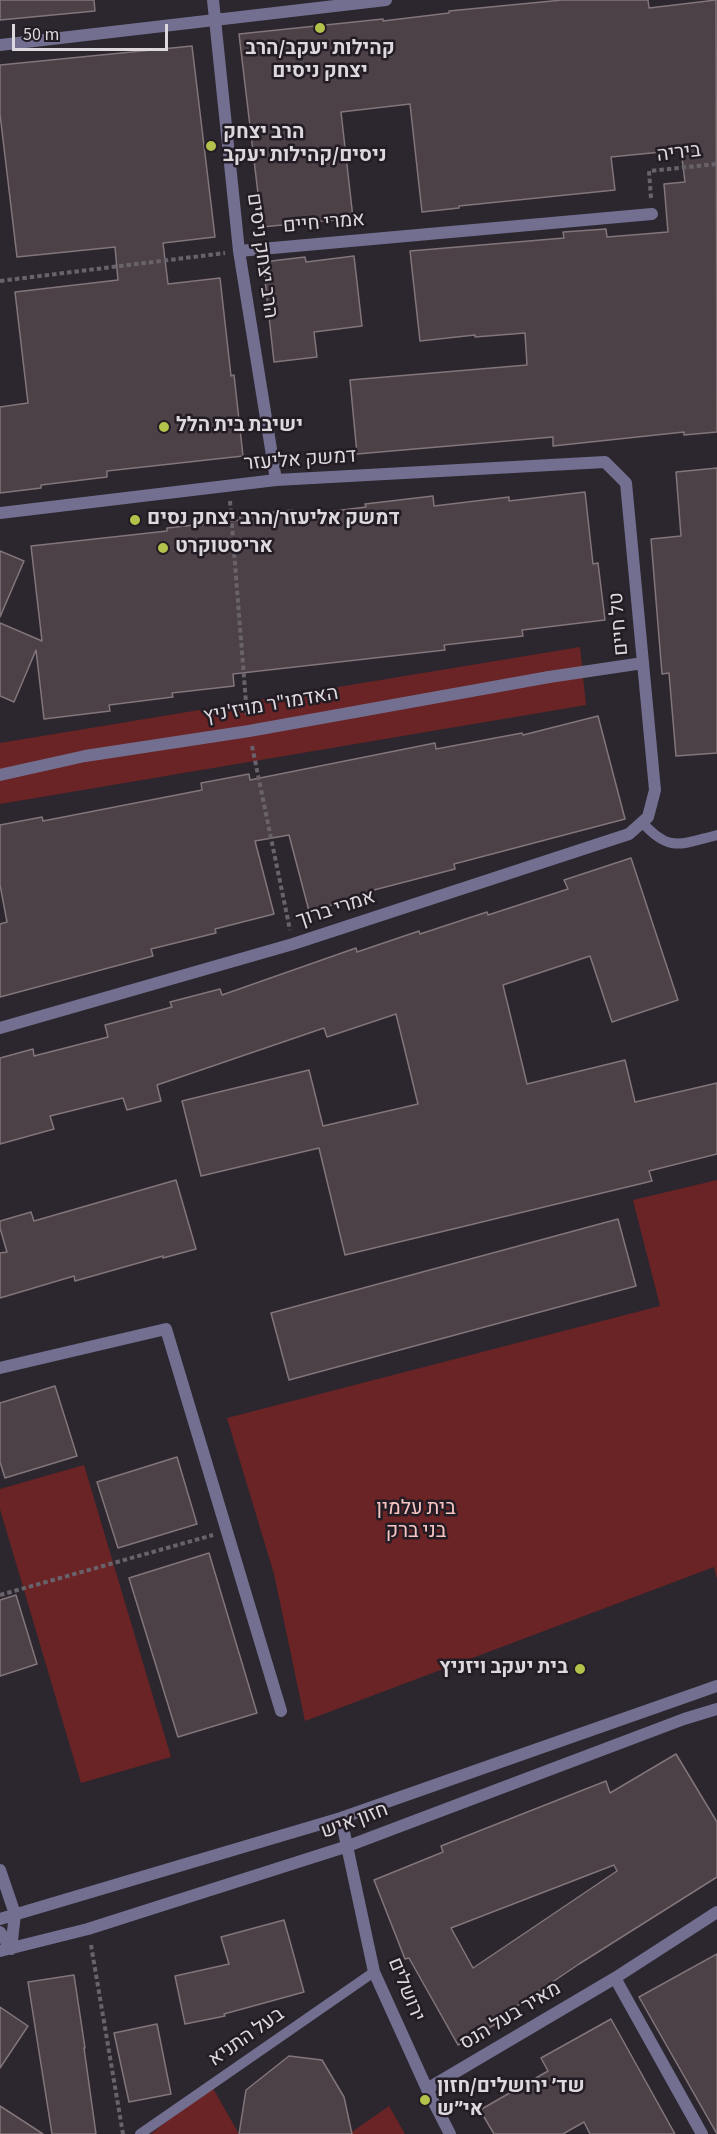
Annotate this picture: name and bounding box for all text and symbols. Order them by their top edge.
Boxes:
scale bar [15,12,171,50]
marker: קהילות יעקב/הרב יצחק ניסים [313,21,327,35]
text: 50 m [23,22,59,47]
place label: קהילות יעקב/הרב יצחק ניסים [245,38,395,85]
place label: הרב יצחק ניסים/קהילות יעקב [223,122,387,169]
marker: הרב יצחק ניסים/קהילות יעקב [204,139,218,153]
street label: ביריה [656,139,702,169]
street label: הרב יצחק ניסים [240,192,282,320]
street label: אמרי חיים [282,208,366,240]
place label: ישיבת בית הלל [176,415,303,439]
marker: ישיבת בית הלל [157,420,171,434]
street label: דמשק אליעזר [243,445,357,477]
place label: דמשק אליעזר/הרב יצחק נסים [147,508,400,532]
marker: דמשק אליעזר/הרב יצחק נסים [128,513,142,527]
place label: אריסטוקרט [175,536,273,560]
marker: אריסטוקרט [156,541,170,555]
street label: טל חיים [605,591,635,657]
street label: האדמו"ר מויז'ניץ [202,682,340,730]
street label: אמרי ברוך [294,886,378,934]
park label: בית עלמין בני ברק [376,1498,456,1545]
place label: בית יעקב ויזניץ [439,1657,568,1681]
marker: בית יעקב ויזניץ [573,1662,587,1676]
street label: חזון איש [318,1799,392,1845]
street label: ירושלים [381,1955,429,2025]
street label: מאיר בעל הנס [456,1977,566,2057]
street label: בעל התניא [205,2003,289,2073]
place label: שד׳ ירושלים/חזון אי״ש [437,2076,585,2123]
marker: שד׳ ירושלים/חזון אי״ש [418,2093,432,2107]

